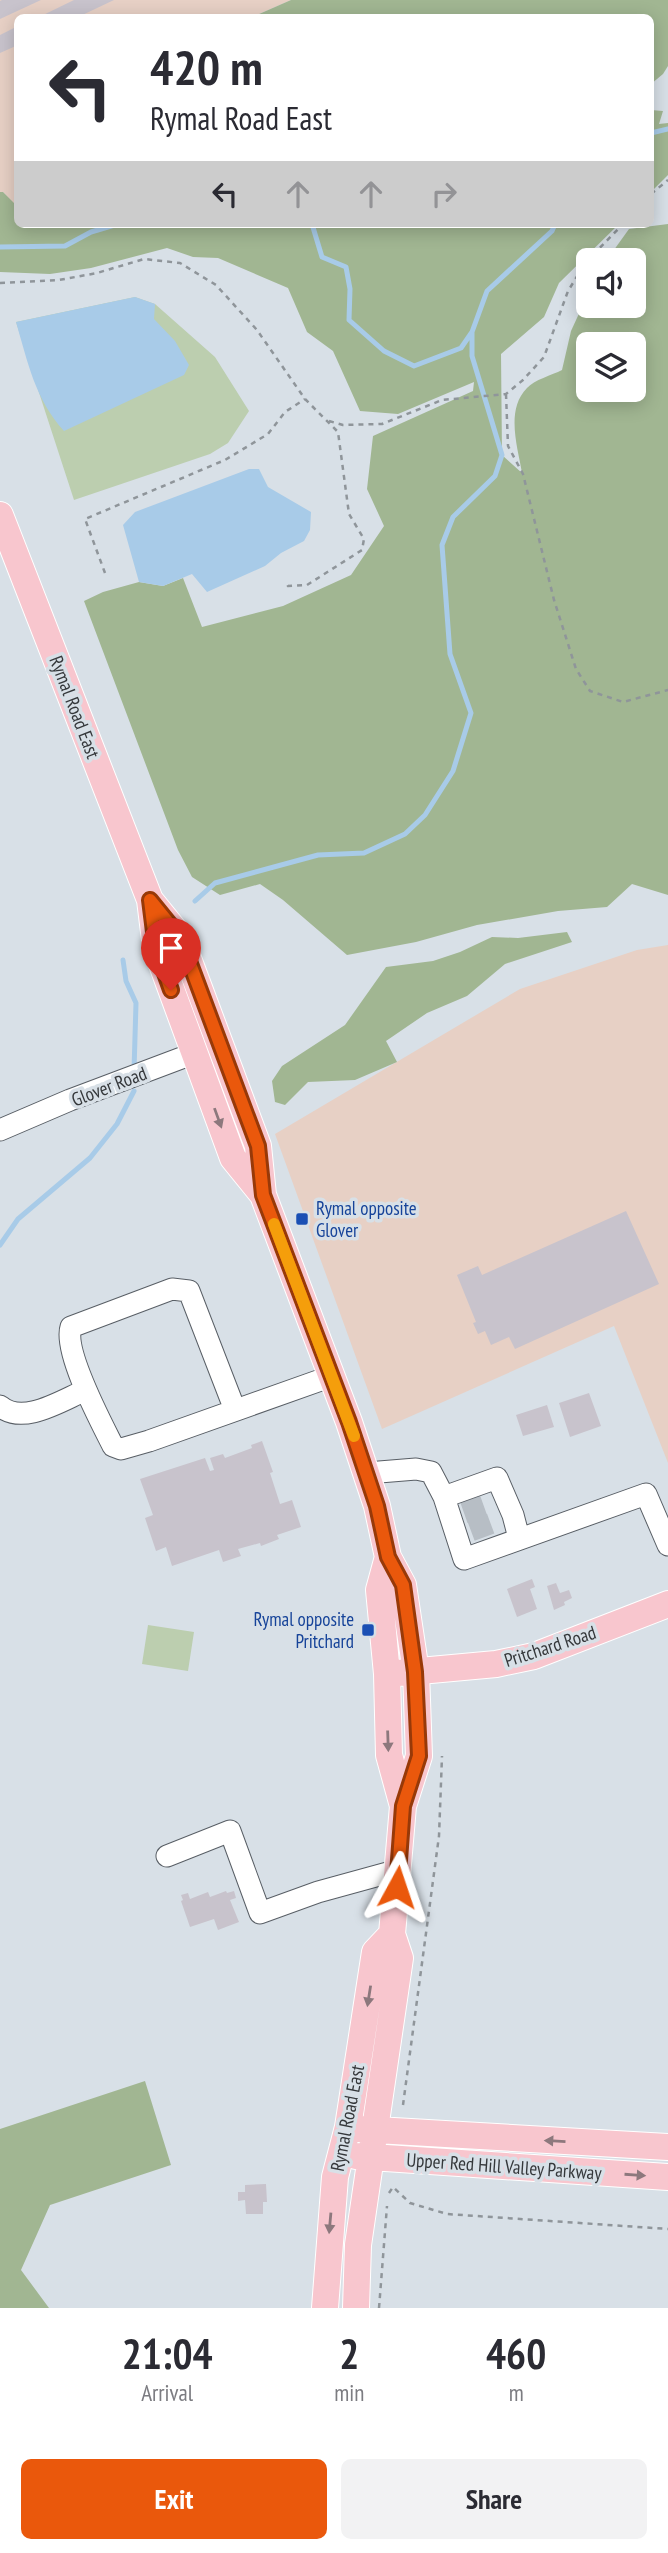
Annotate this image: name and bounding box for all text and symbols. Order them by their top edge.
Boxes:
text: 420 m [150,35,263,99]
icon: left [35,42,126,133]
text: Rymal Road East [150,97,332,139]
icon: left [206,175,244,213]
icon: ahead [279,175,317,213]
icon: ahead [352,175,390,213]
icon: right [425,175,463,213]
map controls [576,248,646,402]
button: sound [576,248,646,318]
button: layers [576,332,646,402]
street label: Rymal Road East [44,652,106,762]
pin [141,918,201,990]
icon: arrive [152,929,190,967]
street label: Glover Road [68,1061,150,1111]
one-way arrow [213,1107,224,1128]
place label: Rymal opposite Glover [316,1196,417,1242]
marker: Rymal opposite Glover [294,1211,310,1227]
place label: Rymal opposite Pritchard [253,1607,354,1653]
street label: Pritchard Road [501,1620,599,1672]
marker: Rymal opposite Pritchard [360,1622,376,1638]
one-way arrow [383,1730,394,1752]
position arrow [360,1850,434,1924]
one-way arrow [363,1985,374,2007]
street label: Rymal Road East [325,2062,369,2173]
one-way arrow [543,2135,565,2146]
street label: Upper Red Hill Valley Parkway [406,2147,603,2185]
one-way arrow [624,2169,646,2180]
one-way arrow [324,2212,335,2234]
text: 21:04 [122,2326,213,2381]
text: 2 [339,2326,359,2381]
text: 460 [486,2326,546,2381]
text: Arrival [141,2378,193,2407]
text: min [334,2378,364,2407]
text: m [509,2378,524,2407]
button: Exit [21,2459,327,2539]
button: Share [341,2459,647,2539]

